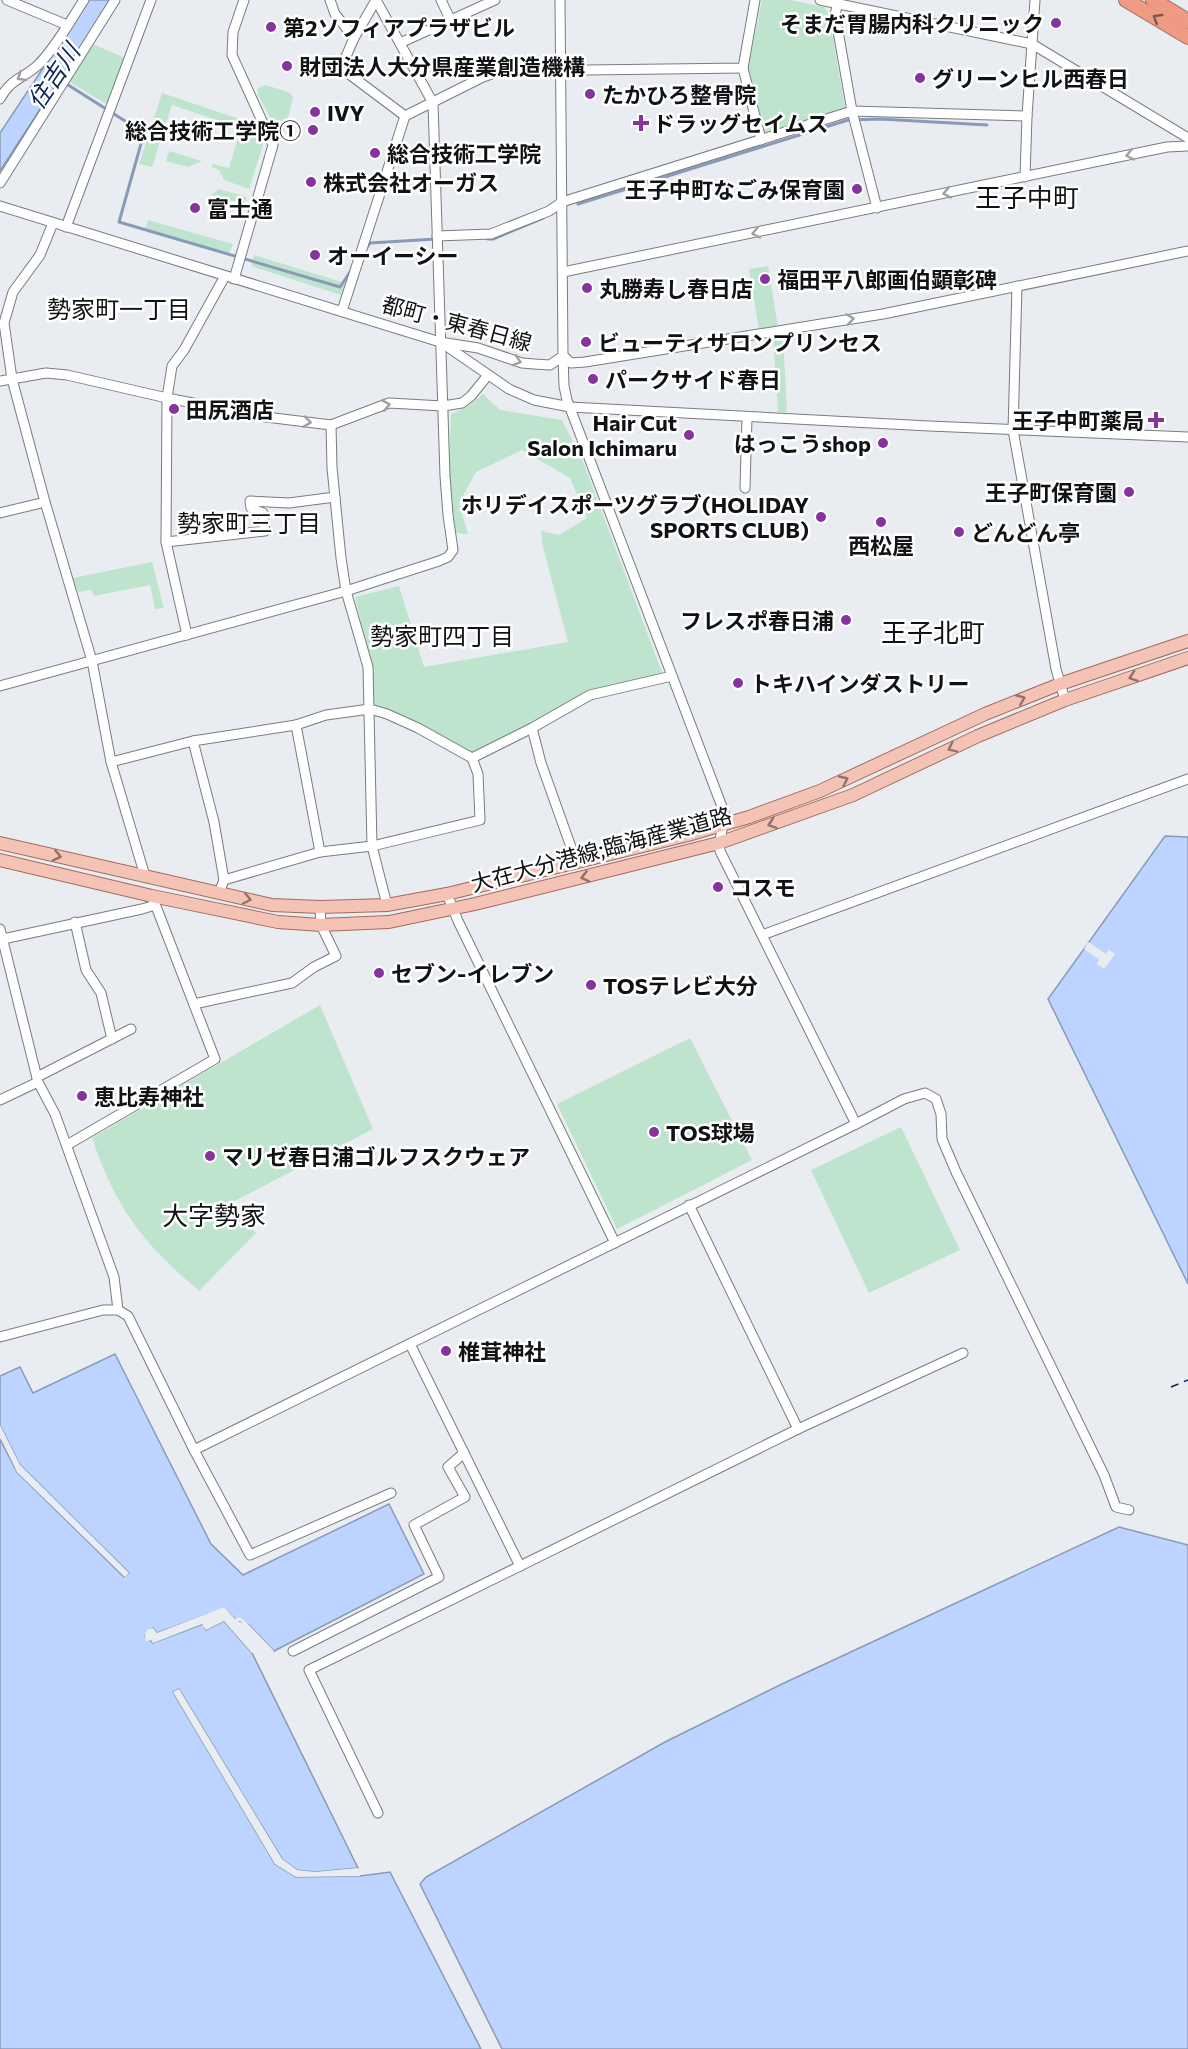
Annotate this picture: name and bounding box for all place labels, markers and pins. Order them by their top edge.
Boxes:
place label: そまだ胃腸内科クリニック [780,10,1044,37]
place label: 第2ソフィアプラザビル [283,14,515,41]
marker: そまだ胃腸内科クリニック [1049,16,1063,30]
marker: 第2ソフィアプラザビル [264,20,278,34]
place label: 財団法人大分県産業創造機構 [299,53,585,80]
marker: 財団法人大分県産業創造機構 [280,59,294,73]
place label: グリーンヒル西春日 [932,65,1129,92]
marker: グリーンヒル西春日 [913,71,927,85]
place label: たかひろ整骨院 [602,81,756,108]
marker: たかひろ整骨院 [583,87,597,101]
place label: IVY [327,99,365,126]
marker: IVY [308,105,322,119]
place label: ドラッグセイムス [653,110,829,137]
marker: ドラッグセイムス [634,116,648,130]
place label: 総合技術工学院① [125,117,301,144]
marker: 総合技術工学院① [306,123,320,137]
place label: 総合技術工学院 [387,140,541,167]
marker: 総合技術工学院 [368,146,382,160]
place label: 株式会社オーガス [323,169,499,196]
marker: 株式会社オーガス [304,175,318,189]
place label: 王子中町なごみ保育園 [625,176,845,203]
marker: 王子中町なごみ保育園 [850,182,864,196]
place label: 富士通 [207,195,273,222]
marker: 富士通 [188,201,202,215]
place label: オーイーシー [327,242,459,269]
marker: オーイーシー [308,248,322,262]
place label: 福田平八郎画伯顕彰碑 [777,266,997,293]
marker: 福田平八郎画伯顕彰碑 [758,272,772,286]
place label: 丸勝寿し春日店 [599,275,753,302]
marker: 丸勝寿し春日店 [580,281,594,295]
place label: ビューティサロンプリンセス [598,329,882,356]
marker: ビューティサロンプリンセス [579,335,593,349]
place label: パークサイド春日 [605,366,781,393]
marker: パークサイド春日 [586,372,600,386]
place label: 田尻酒店 [186,396,274,423]
marker: 田尻酒店 [167,402,181,416]
place label: 王子中町薬局 [1012,407,1144,434]
place label: Hair Cut Salon Ichimaru [527,409,677,461]
marker: 王子中町薬局 [1149,413,1163,427]
marker: Hair Cut Salon Ichimaru [682,428,696,442]
place label: はっこうshop [734,430,871,457]
marker: はっこうshop [876,436,890,450]
place label: 王子町保育園 [985,479,1117,506]
marker: 王子町保育園 [1122,485,1136,499]
place label: ホリデイスポーツグラブ(HOLIDAY SPORTS CLUB) [461,491,809,543]
marker: ホリデイスポーツグラブ(HOLIDAY SPORTS CLUB) [814,510,828,524]
marker: 西松屋 [874,515,888,529]
place label: どんどん亭 [971,519,1080,546]
marker: どんどん亭 [952,525,966,539]
place label: 西松屋 [848,532,914,559]
place label: フレスポ春日浦 [680,607,834,634]
marker: フレスポ春日浦 [839,613,853,627]
place label: トキハインダストリー [750,670,970,697]
marker: トキハインダストリー [731,676,745,690]
place label: コスモ [730,874,796,901]
marker: コスモ [711,880,725,894]
place label: セブン-イレブン [391,960,554,987]
marker: セブン-イレブン [372,966,386,980]
place label: TOSテレビ大分 [603,972,758,999]
marker: TOSテレビ大分 [584,978,598,992]
place label: 恵比寿神社 [94,1083,204,1110]
marker: 恵比寿神社 [75,1089,89,1103]
place label: TOS球場 [666,1119,755,1146]
marker: TOS球場 [647,1125,661,1139]
place label: マリゼ春日浦ゴルフスクウェア [222,1143,530,1170]
marker: マリゼ春日浦ゴルフスクウェア [203,1149,217,1163]
place label: 椎茸神社 [458,1338,546,1365]
marker: 椎茸神社 [439,1344,453,1358]

